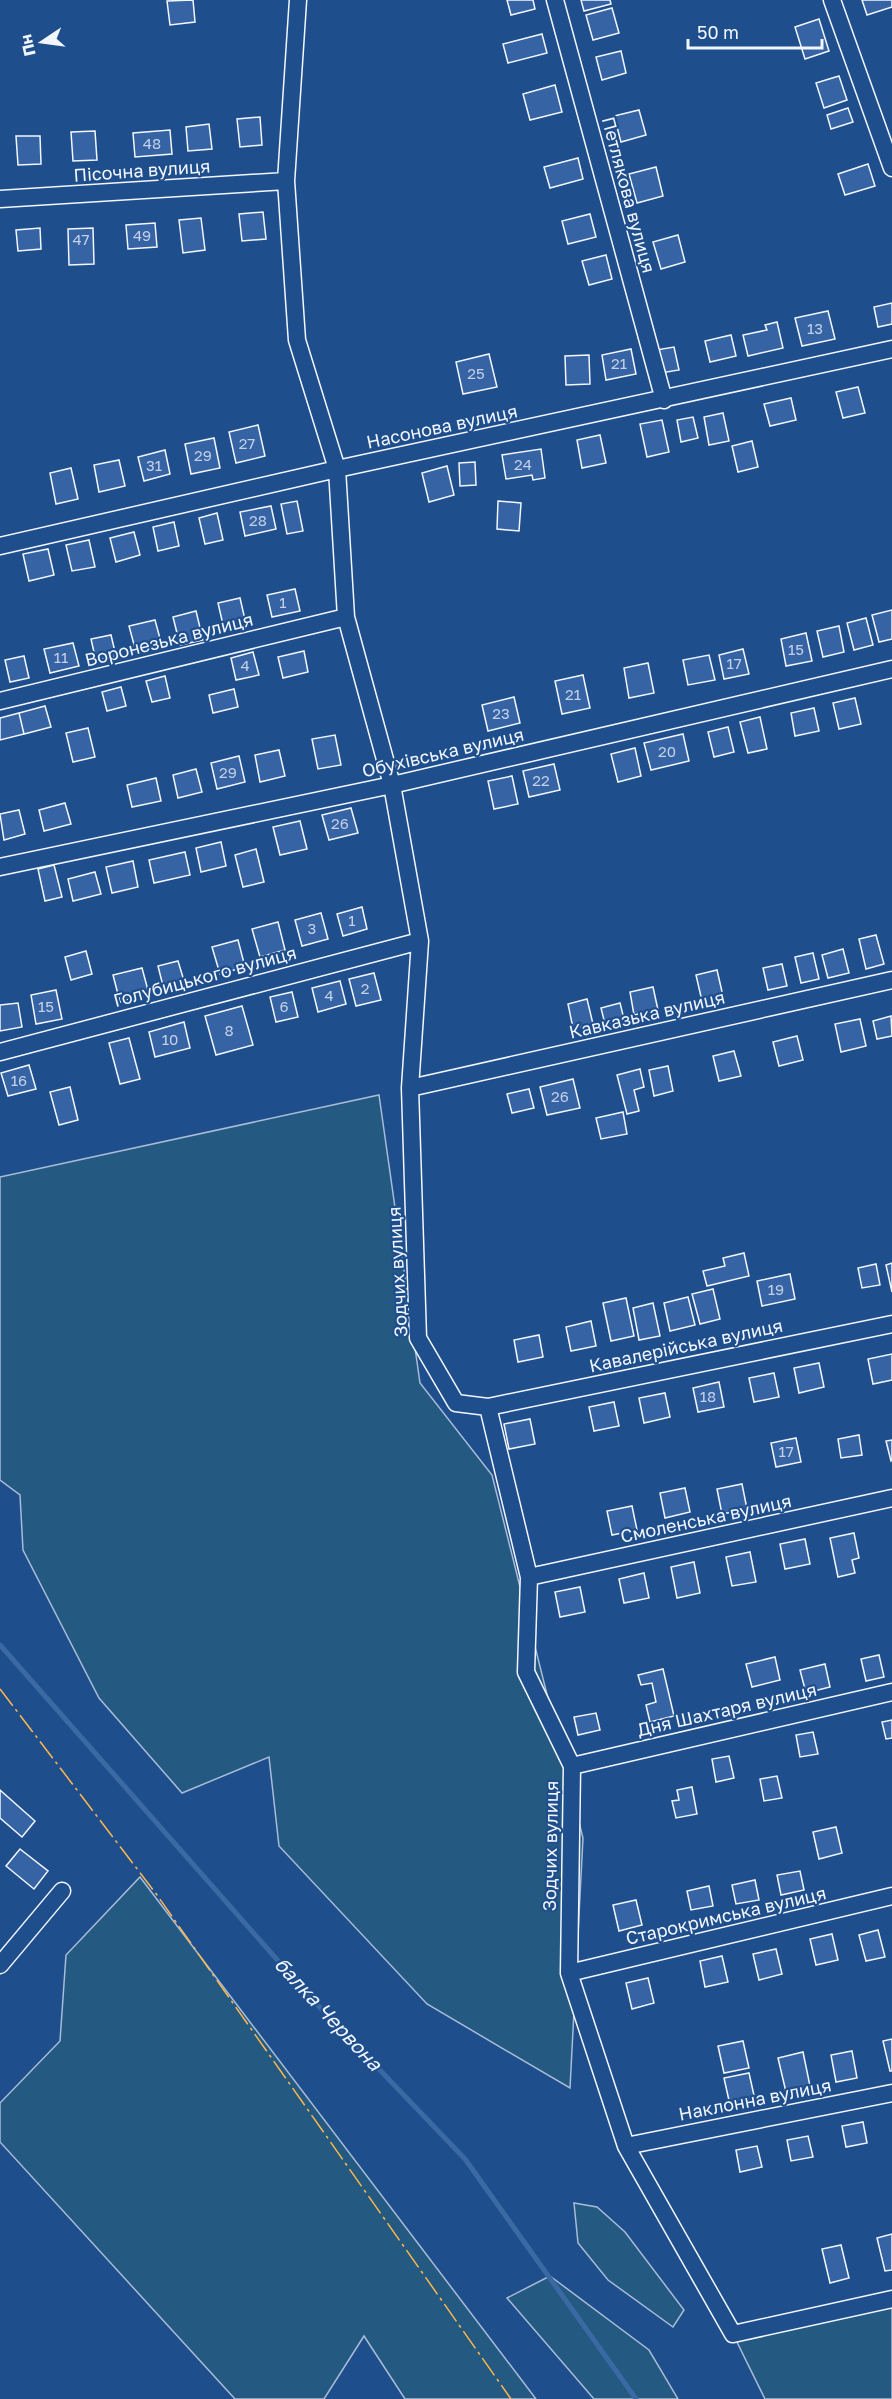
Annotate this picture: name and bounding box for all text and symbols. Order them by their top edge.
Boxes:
north arrow [12,12,72,72]
scale bar [688,12,822,50]
text: 50 m [697,21,739,43]
text: Пн [15,33,40,58]
street label: Петлякова вулиця [598,114,660,275]
house number: 48 [143,134,161,152]
street label: Пісочна вулиця [73,154,211,186]
house number: 49 [133,226,151,244]
house number: 47 [72,230,90,248]
house number: 13 [807,319,823,337]
house number: 21 [611,354,627,372]
house number: 25 [467,364,485,382]
street label: Насонова вулиця [364,399,519,453]
house number: 27 [239,434,255,452]
house number: 29 [194,446,212,464]
house number: 24 [514,455,532,473]
house number: 31 [146,456,162,474]
house number: 28 [249,511,267,529]
house number: 1 [279,593,287,611]
street label: Воронезька вулиця [82,607,255,671]
house number: 15 [788,640,804,658]
house number: 11 [54,648,68,666]
house number: 17 [726,654,742,672]
house number: 4 [240,656,250,674]
house number: 21 [565,685,581,703]
house number: 23 [492,704,510,722]
street label: Обухівська вулиця [360,723,526,781]
house number: 20 [658,742,676,760]
house number: 29 [219,763,237,781]
house number: 22 [532,771,550,789]
house number: 26 [331,814,349,832]
house number: 1 [348,911,356,929]
house number: 3 [308,919,316,937]
street label: Голубицького вулиця [111,941,299,1011]
house number: 2 [361,979,369,997]
street label: Кавказька вулиця [567,985,727,1043]
house number: 4 [324,986,334,1004]
house number: 15 [38,997,54,1015]
house number: 6 [279,997,289,1015]
house number: 8 [224,1021,234,1039]
house number: 10 [162,1030,178,1048]
house number: 16 [11,1071,27,1089]
house number: 26 [551,1087,569,1105]
street label: Зодчих вулиця [383,1206,411,1338]
house number: 19 [768,1280,784,1298]
street label: Кавалерійська вулиця [587,1314,785,1376]
house number: 18 [700,1387,716,1405]
house number: 17 [778,1442,794,1460]
street label: Смоленська вулиця [618,1489,793,1547]
street label: Дня Шахтаря вулиця [635,1678,819,1740]
street label: Зодчих вулиця [538,1780,562,1912]
street label: Старокримська вулиця [624,1881,828,1949]
water label: балка Червона [270,1952,388,2076]
street label: Наклонна вулиця [677,2073,833,2125]

